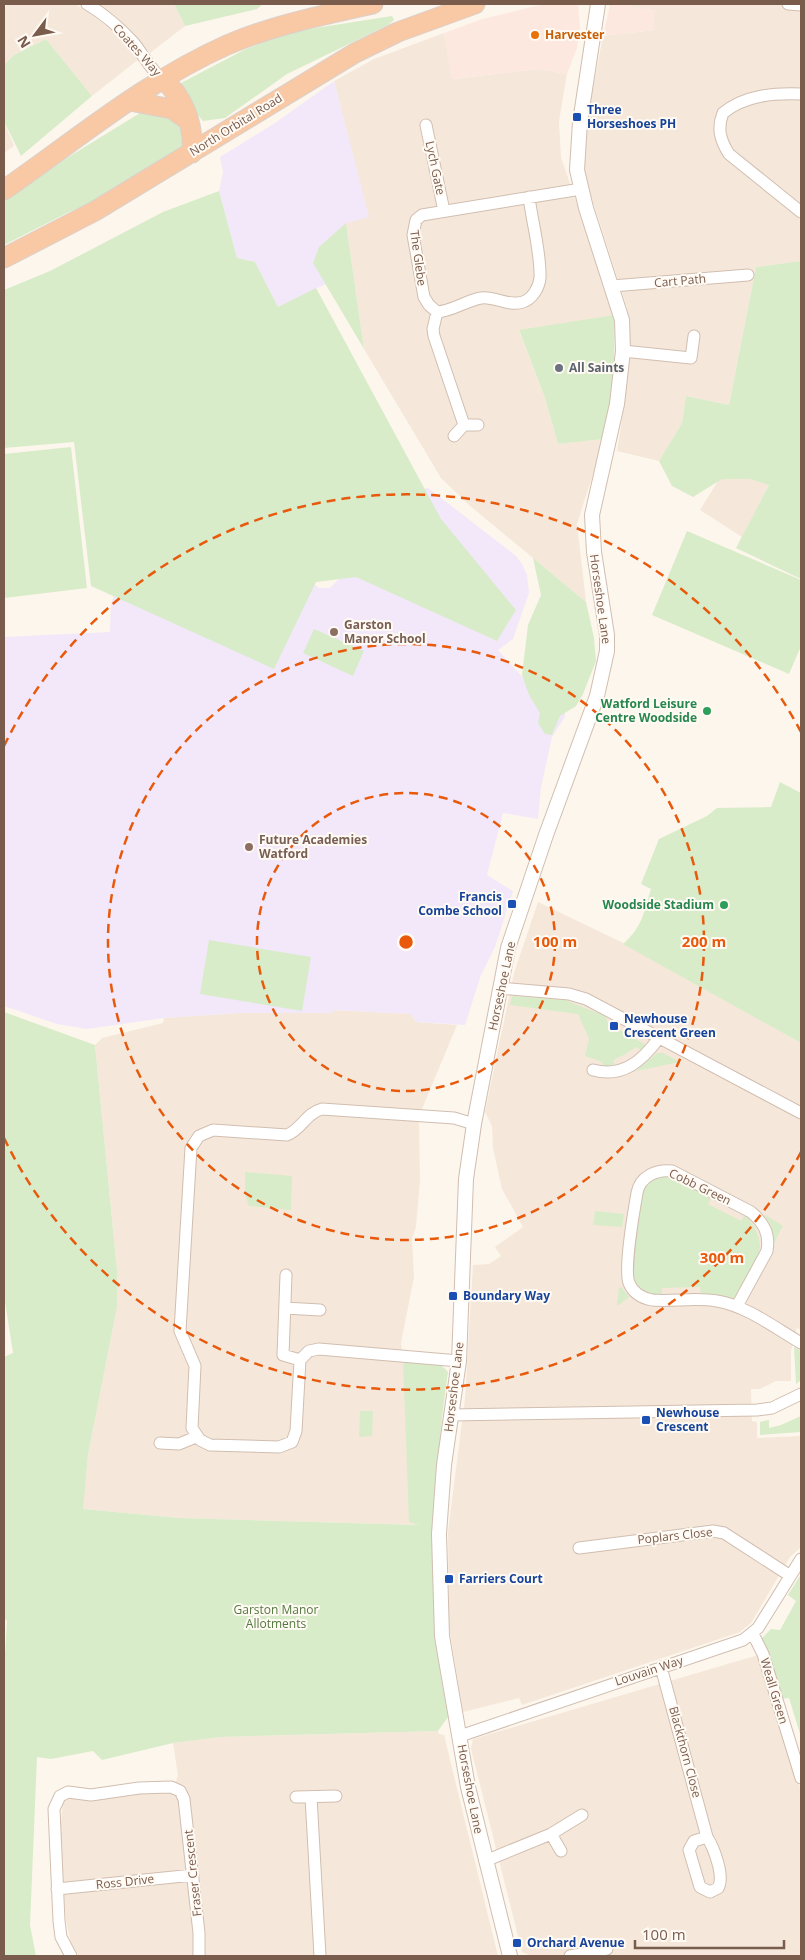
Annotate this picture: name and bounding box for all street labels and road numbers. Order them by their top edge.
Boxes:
street label: Coates Way [109,20,166,80]
street label: North Orbital Road [186,89,285,160]
street label: Lych Gate [421,139,450,197]
street label: The Glebe [406,229,431,287]
street label: Cart Path [653,270,707,291]
street label: Horseshoe Lane [586,553,615,645]
street label: Horseshoe Lane [484,940,519,1032]
street label: Cobb Green [666,1164,734,1209]
street label: Horseshoe Lane [440,1341,467,1433]
street label: Poplars Close [637,1523,714,1548]
street label: Louvain Way [613,1651,686,1690]
street label: Weall Green [756,1656,793,1726]
street label: Blackthorn Close [665,1704,706,1800]
street label: Horseshoe Lane [454,1743,488,1835]
street label: Fraser Crescent [179,1829,206,1917]
street label: Ross Drive [95,1870,155,1893]

